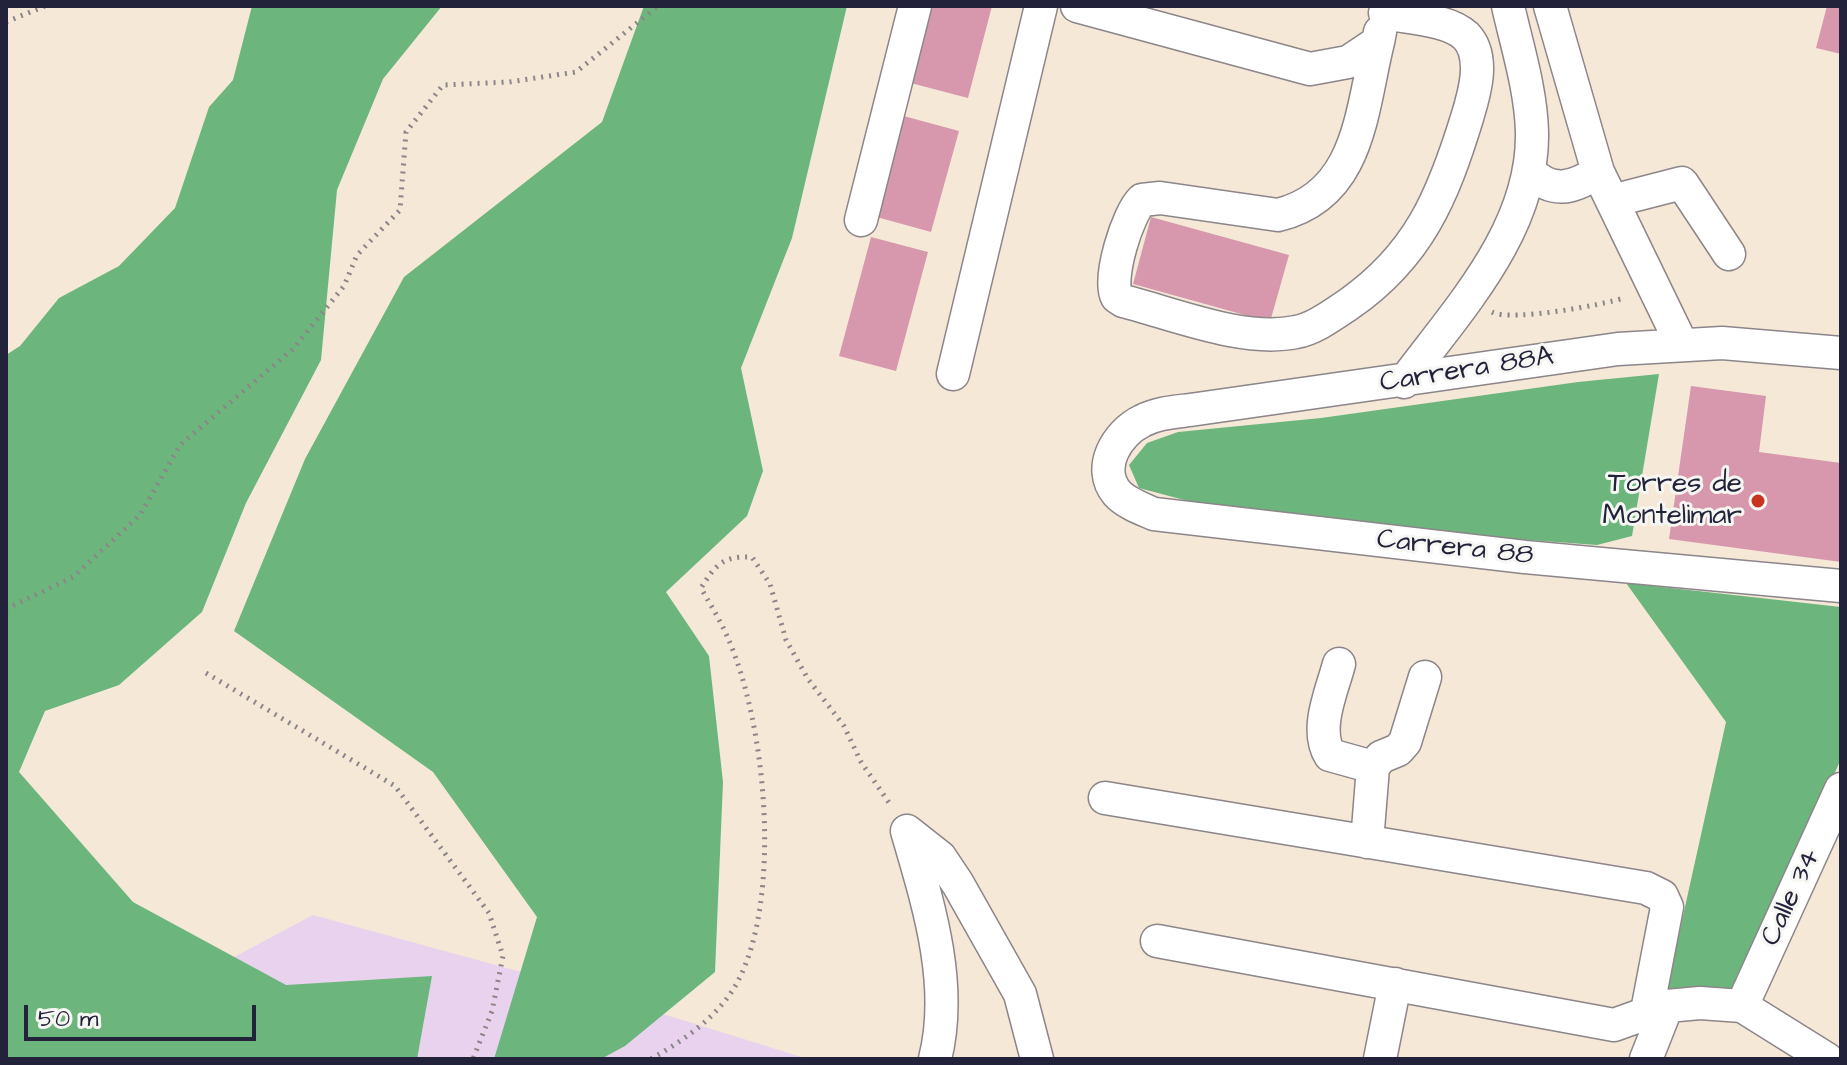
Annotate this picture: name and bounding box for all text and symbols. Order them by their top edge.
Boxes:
street label: Carrera 88A [1378,341,1556,401]
place label: Torres de Montelimar [1602,468,1742,534]
marker: Torres de Montelimar [1749,492,1767,510]
street label: Carrera 88 [1375,524,1535,574]
street label: Calle 34 [1755,844,1829,952]
scale bar [28,989,260,1039]
text: 50 m [38,1002,98,1036]

